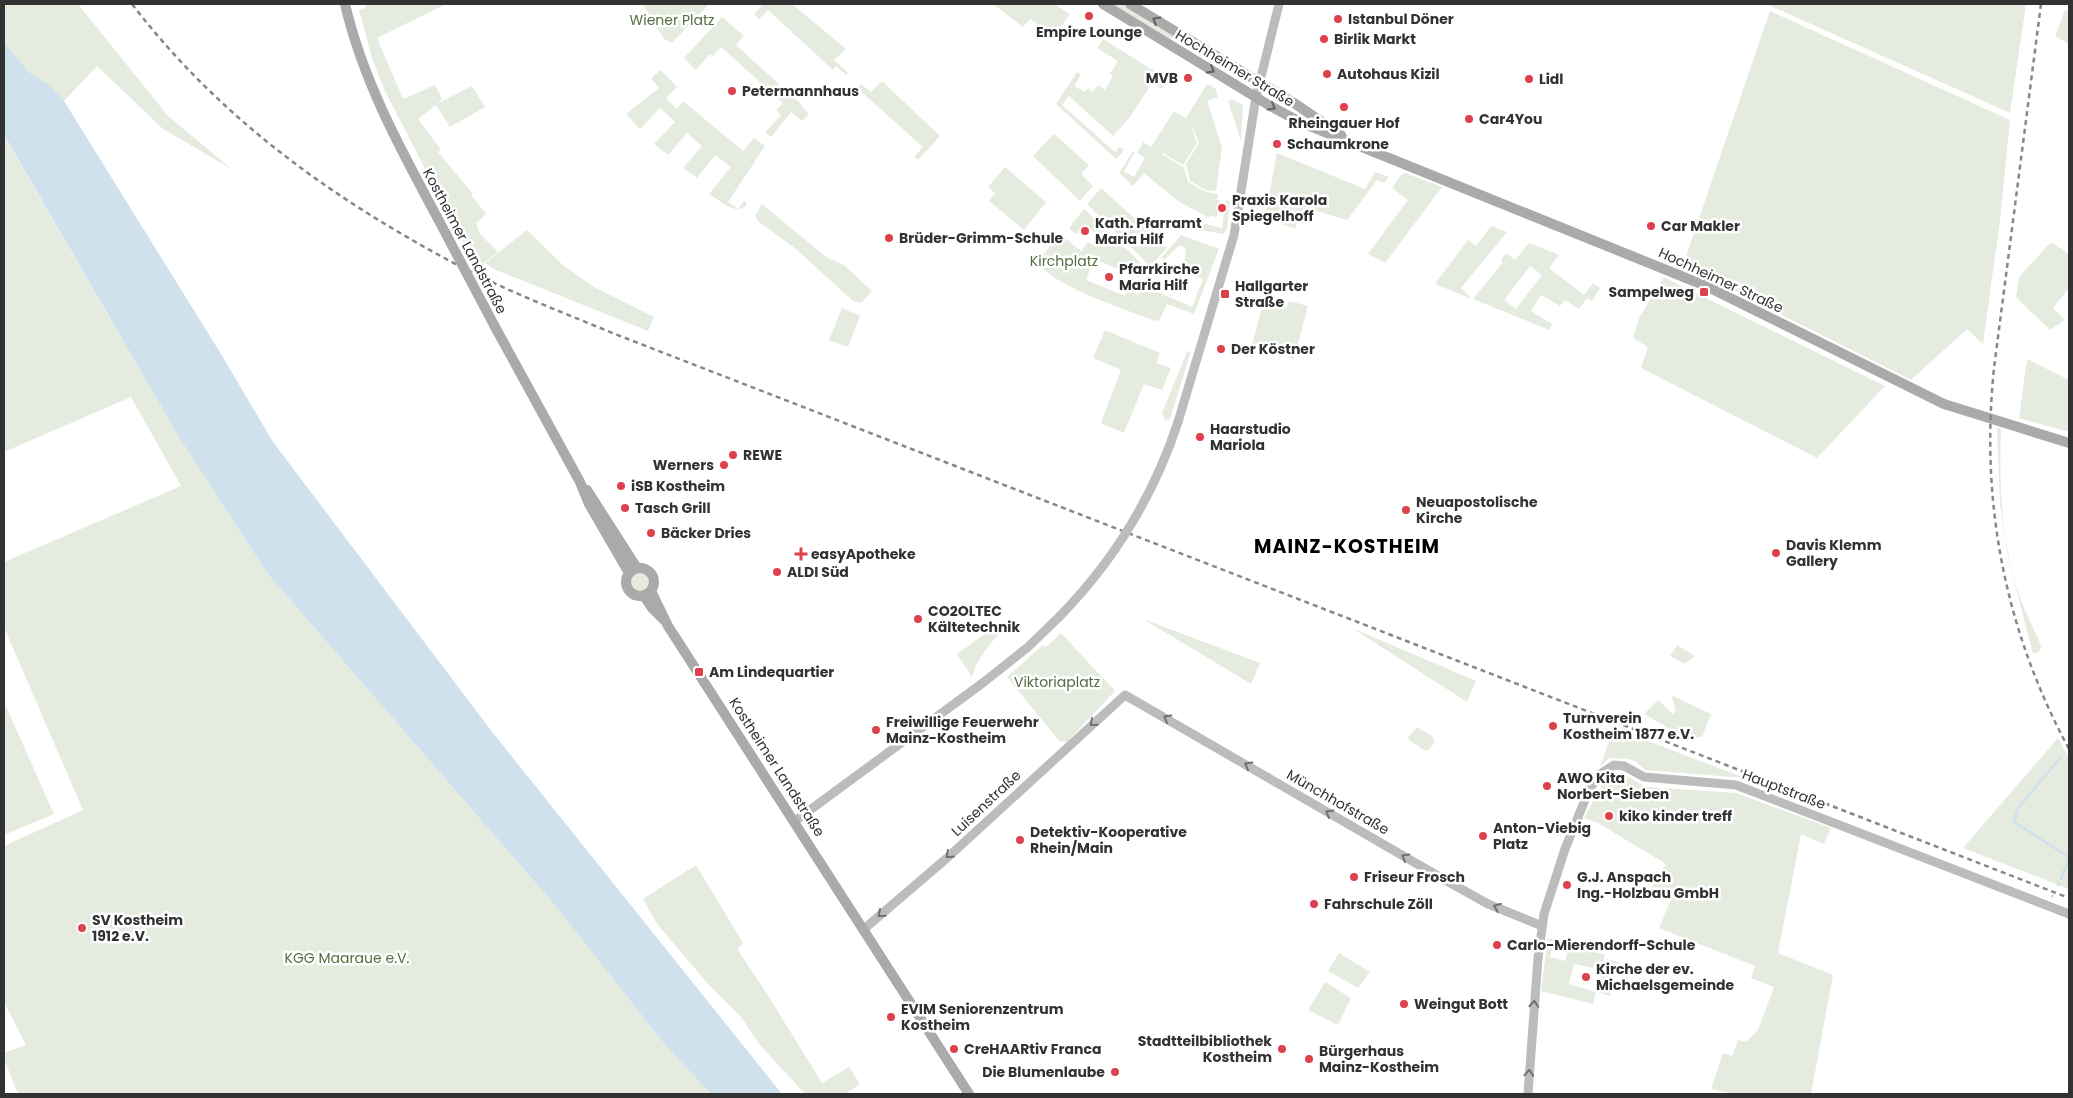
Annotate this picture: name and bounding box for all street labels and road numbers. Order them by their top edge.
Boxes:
street label: Hochheimer Straße [1172,25,1298,112]
street label: Kostheimer Landstraße [418,165,512,318]
street label: Hochheimer Straße [1655,242,1787,318]
street label: Kostheimer Landstraße [724,694,830,841]
street label: Hauptstraße [1739,764,1829,814]
street label: Luisenstraße [947,765,1025,841]
street label: Münchhofstraße [1283,765,1393,840]

